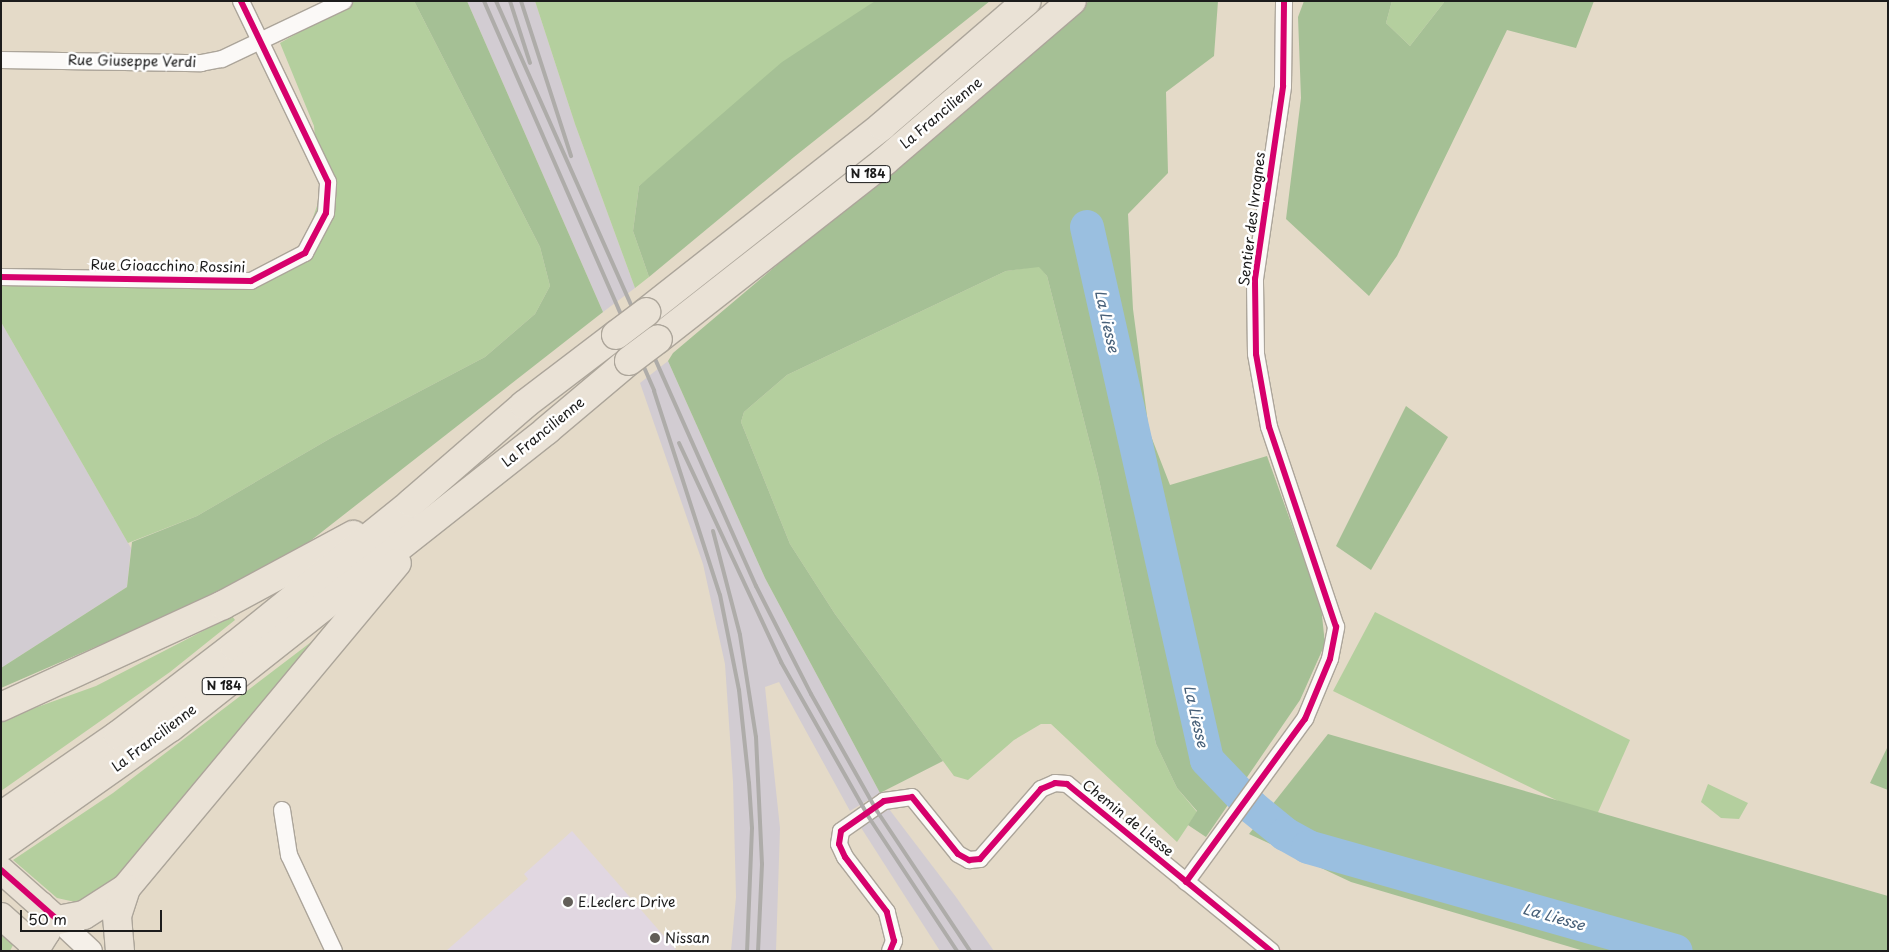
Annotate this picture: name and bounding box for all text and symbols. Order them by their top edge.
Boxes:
street label: Rue Giuseppe Verdi [66,51,198,71]
street label: La Francilienne [896,73,986,153]
street label: Sentier des Ivrognes [1235,151,1269,287]
road number: N 184 [846,164,890,183]
street label: Rue Gioacchino Rossini [90,256,246,276]
water label: La Liesse [1092,288,1124,354]
street label: La Francilienne [498,393,588,471]
road number: N 184 [202,676,246,696]
water label: La Liesse [1181,683,1213,749]
street label: La Francilienne [108,700,200,776]
street label: Chemin de Liesse [1079,776,1177,860]
place label: E.Leclerc Drive [578,894,676,910]
marker: E.Leclerc Drive [562,896,574,908]
water label: La Liesse [1521,899,1587,933]
scale bar [22,900,165,932]
text: 50 m [28,907,67,930]
place label: Nissan [665,930,710,946]
marker: Nissan [649,932,661,944]

